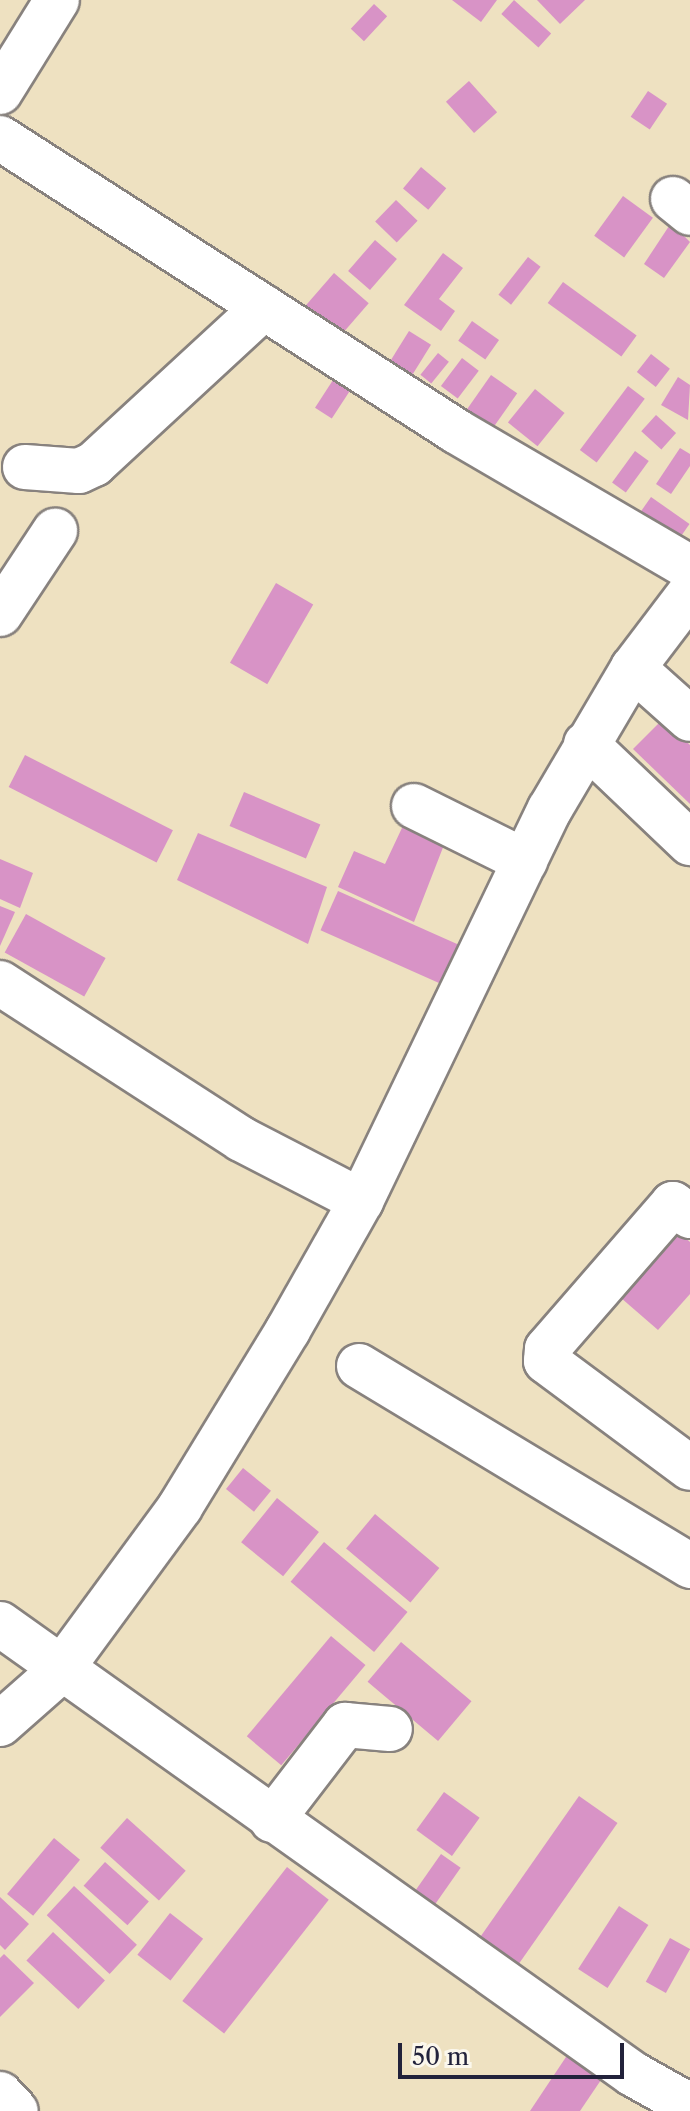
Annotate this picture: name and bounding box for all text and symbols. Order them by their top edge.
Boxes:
scale bar [402,2027,628,2077]
text: 50 m [412,2042,469,2071]

